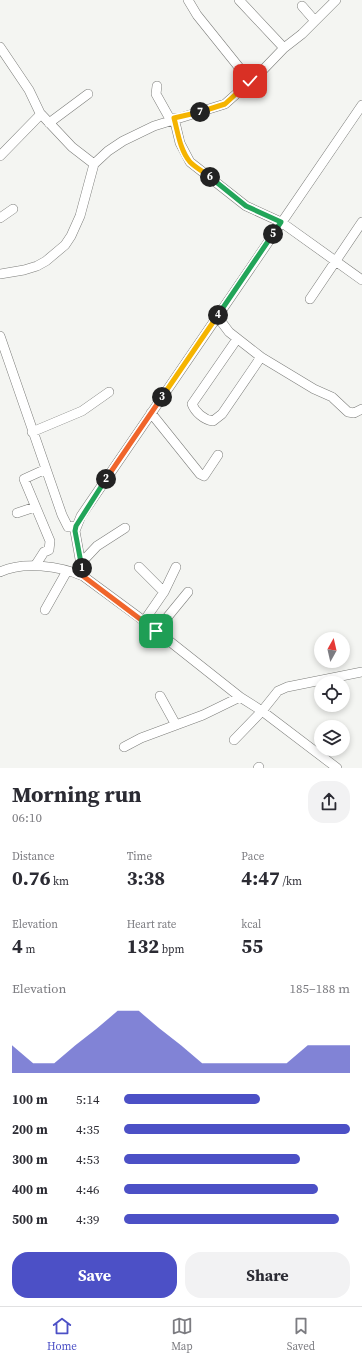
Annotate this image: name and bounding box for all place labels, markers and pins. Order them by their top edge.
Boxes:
pin [233,64,267,98]
pin: 7 [190,102,210,122]
pin: 6 [200,167,220,187]
pin: 5 [263,224,283,244]
pin: 4 [208,305,228,325]
pin: 3 [152,387,172,407]
pin: 2 [96,469,116,489]
pin: 1 [72,558,92,578]
pin [139,614,173,648]

